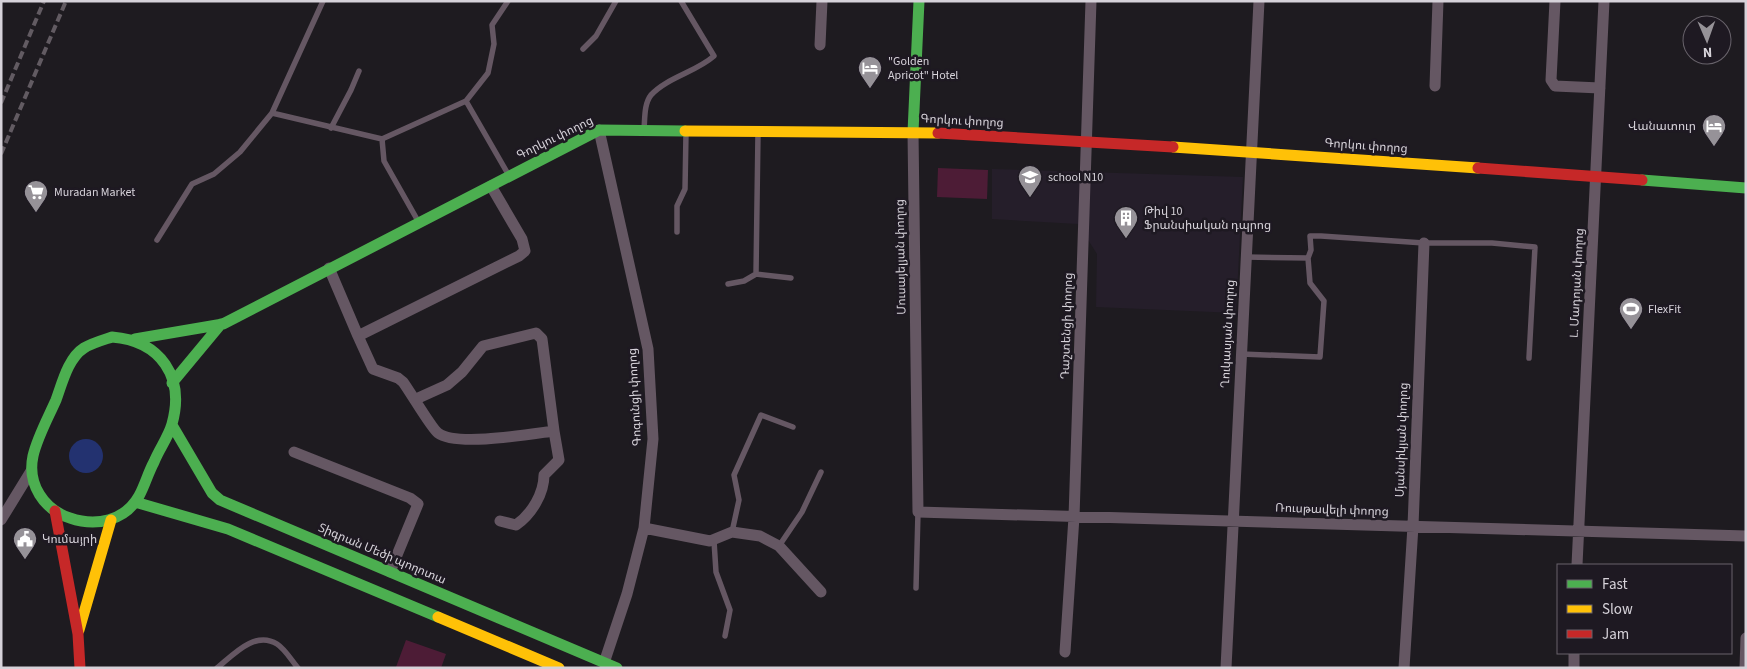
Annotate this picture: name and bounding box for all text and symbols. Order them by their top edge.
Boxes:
north arrow [1682,15,1732,65]
text: N [1702,42,1712,62]
place label: "Golden Apricot" Hotel [888,53,958,84]
hotel icon: "Golden Apricot" Hotel [857,55,883,89]
street label: Գորկու փողոց [920,110,1004,132]
street label: Գորկու փողոց [514,112,596,164]
hotel icon: Վանատուր [1701,113,1727,147]
place label: Վանատուր [1628,118,1696,135]
street label: Գորկու փողոց [1324,135,1408,157]
school or university icon: school N10 [1017,164,1043,198]
place label: school N10 [1048,169,1103,186]
supermarket icon: Muradan Market [23,179,49,213]
place label: Muradan Market [54,184,135,201]
street label: Մուսայելյան փողոց [891,199,911,315]
place label: Թիվ 10 Ֆրանսիական դպրոց [1144,203,1271,234]
building icon: Թիվ 10 Ֆրանսիական դպրոց [1113,205,1139,239]
street label: L. Մադոյան փողոց [1566,228,1588,338]
street label: Դաշտենցի փողոց [1057,272,1077,380]
street label: Ղուկասյան փողոց [1217,279,1239,389]
sports icon: FlexFit [1618,296,1644,330]
place label: FlexFit [1648,301,1681,318]
street label: Գոգունցի փողոց [624,347,646,447]
street label: Մյանսիկյան փողոց [1391,382,1413,498]
street label: Ռուսթավելի փողոց [1275,500,1389,520]
street label: Տիգրան Մեծի պողոտա [315,519,449,589]
public building icon: Կումայրի [12,526,38,560]
place label: Կումայրի [42,531,97,548]
legend [1557,564,1732,654]
text: Fast [1602,574,1628,595]
text: Slow [1602,599,1633,620]
text: Jam [1602,624,1629,645]

